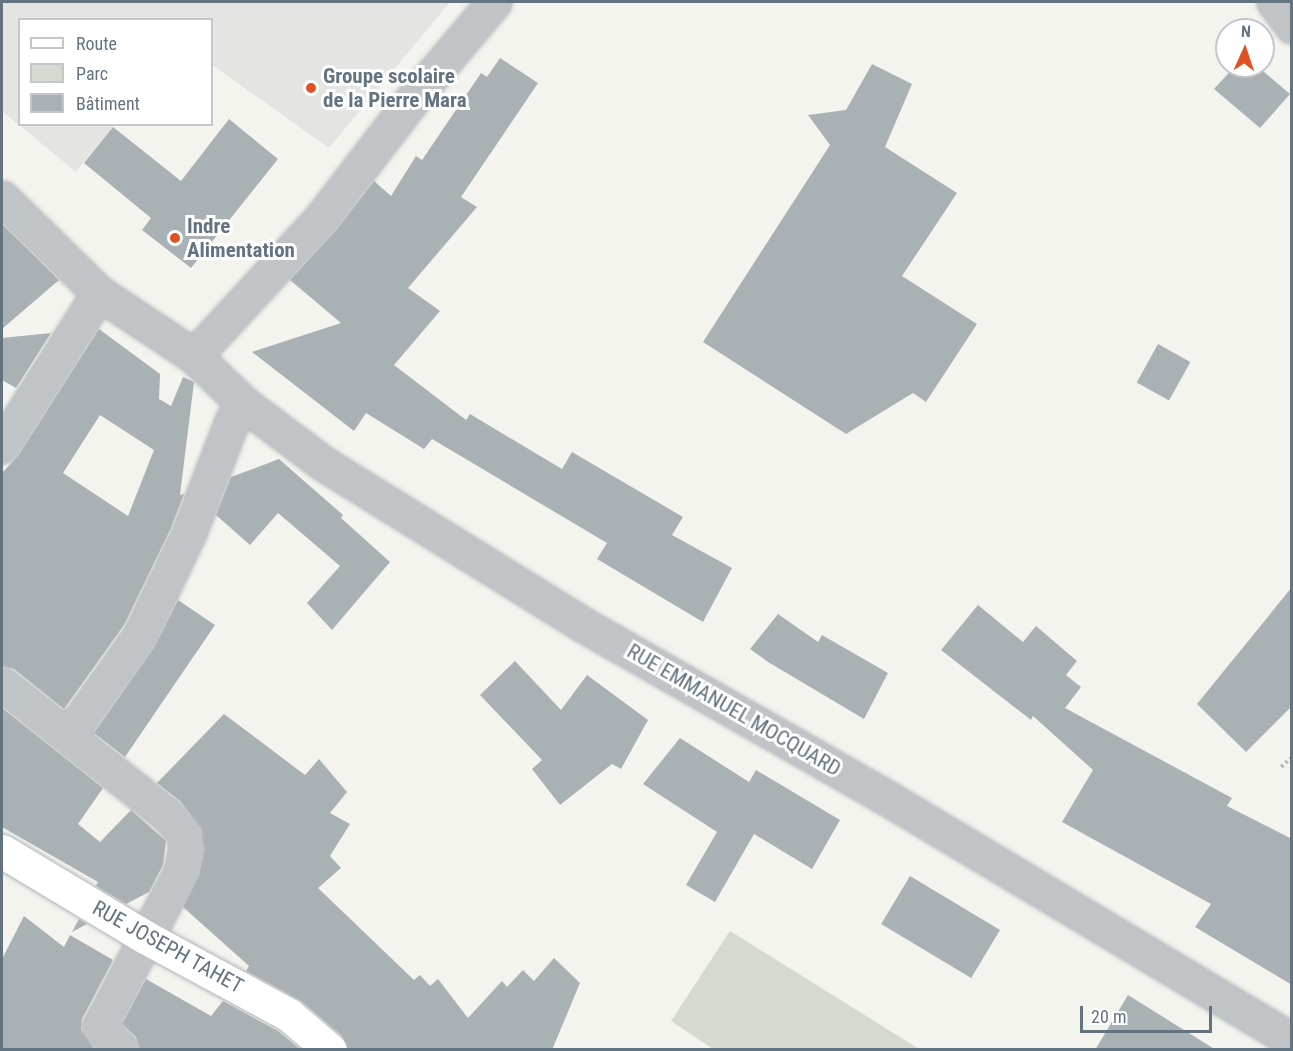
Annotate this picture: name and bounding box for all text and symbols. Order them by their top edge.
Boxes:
legend [18,18,213,126]
north arrow [1215,18,1275,78]
text: N [1240,22,1251,41]
text: Route [76,33,117,54]
text: Parc [76,63,108,84]
place label: Groupe scolaire de la Pierre Mara [323,63,467,113]
marker: Groupe scolaire de la Pierre Mara [304,81,318,95]
text: Bâtiment [76,93,140,114]
place label: Indre Alimentation [187,213,295,263]
marker: Indre Alimentation [168,231,182,245]
street label: RUE EMMANUEL MOCQUARD [623,638,845,782]
street label: RUE JOSEPH TAHET [88,895,248,999]
scale bar [1083,994,1215,1032]
text: 20 m [1091,1006,1126,1027]

